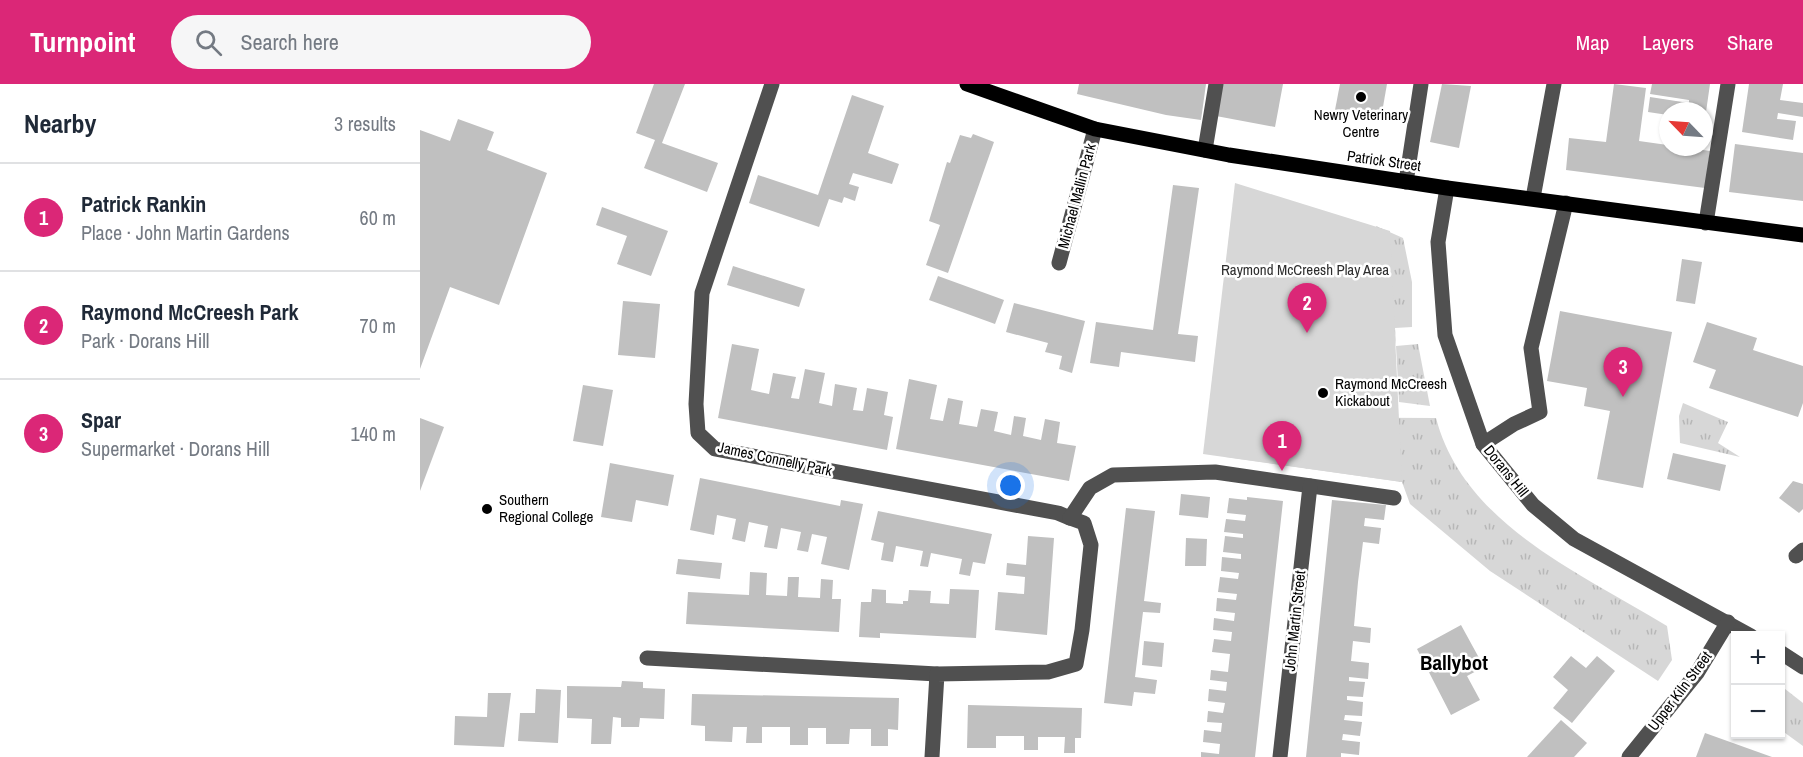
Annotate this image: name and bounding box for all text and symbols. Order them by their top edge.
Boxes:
search box [171,15,591,69]
text: Turnpoint [30,23,135,61]
icon: search [192,26,225,59]
text: Search here [240,27,339,57]
text: Map [1576,28,1609,57]
text: Layers [1642,28,1694,57]
text: Share [1727,28,1773,57]
marker: Newry Veterinary Centre [1354,90,1368,104]
north arrow [1659,102,1713,156]
place label: Newry Veterinary Centre [1314,104,1409,142]
text: Nearby [24,106,96,141]
text: 3 results [334,110,396,137]
street label: Michael Mallin Park [1052,140,1101,251]
street label: Patrick Street [1346,145,1423,176]
text: Patrick Rankin [81,189,206,219]
text: 1 [39,204,48,231]
text: 60 m [360,204,396,231]
text: Place · John Martin Gardens [81,219,290,246]
park label: Raymond McCreesh Play Area [1221,259,1389,280]
pin: 2 [1288,284,1326,333]
text: Raymond McCreesh Park [81,297,299,327]
text: 2 [39,312,48,339]
text: 70 m [360,312,396,339]
text: Park · Dorans Hill [81,327,210,354]
pin: 3 [1604,348,1642,397]
place label: Raymond McCreesh Kickabout [1335,373,1447,411]
marker: Raymond McCreesh Kickabout [1316,386,1330,400]
text: Spar [81,405,121,435]
text: 3 [39,420,48,447]
text: 140 m [350,420,396,447]
pin: 1 [1262,422,1302,471]
text: Supermarket · Dorans Hill [81,435,270,462]
street label: James Connelly Park [716,436,835,481]
street label: Dorans Hill [1479,440,1534,501]
your location [996,471,1025,500]
place label: Southern Regional College [499,489,594,527]
marker: Southern Regional College [480,502,494,516]
street label: John Martin Street [1279,569,1310,672]
map controls [1731,631,1785,739]
button: + [1731,631,1785,685]
street label: Upper Kiln Street [1643,646,1717,735]
district label: Ballybot [1420,648,1488,677]
button: − [1731,685,1785,739]

